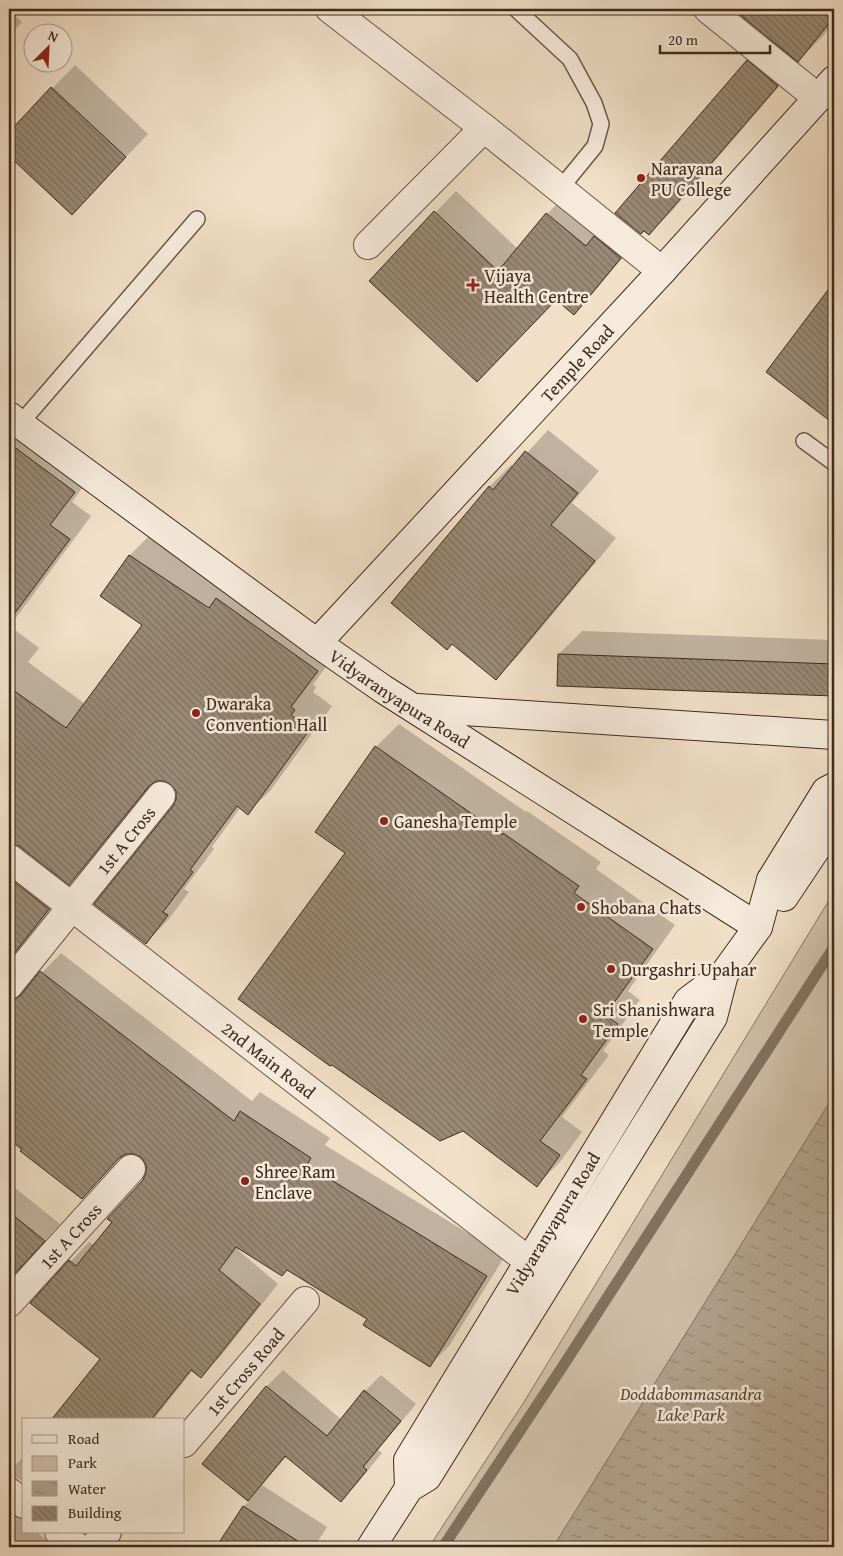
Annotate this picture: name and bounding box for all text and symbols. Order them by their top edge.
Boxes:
north arrow [22,22,72,72]
scale bar [660,22,770,54]
text: N [45,25,62,47]
text: 20 m [668,29,699,50]
place label: Narayana PU College [651,155,731,203]
marker: Narayana PU College [635,172,647,184]
place label: Vijaya Health Centre [484,262,589,310]
marker: Vijaya Health Centre [466,278,480,292]
street label: Temple Road [534,318,620,408]
street label: Vidyaranyapura Road [324,642,476,755]
place label: Dwaraka Convention Hall [206,690,327,738]
marker: Dwaraka Convention Hall [190,707,202,719]
street label: 1st A Cross [90,800,162,880]
place label: Ganesha Temple [394,808,517,835]
marker: Ganesha Temple [378,815,390,827]
place label: Shobana Chats [591,894,701,921]
marker: Shobana Chats [575,901,587,913]
place label: Durgashri Upahar [621,956,757,983]
marker: Durgashri Upahar [605,963,617,975]
place label: Sri Shanishwara Temple [593,996,715,1044]
marker: Sri Shanishwara Temple [577,1013,589,1025]
street label: 2nd Main Road [216,1014,322,1105]
street label: Vidyaranyapura Road [498,1146,607,1300]
place label: Shree Ram Enclave [255,1158,336,1206]
marker: Shree Ram Enclave [239,1175,251,1187]
street label: 1st A Cross [33,1196,108,1275]
street label: 1st Cross Road [200,1321,291,1421]
park label: Doddabommasandra Lake Park [619,1380,762,1428]
legend [22,1418,185,1534]
text: Road [68,1428,99,1449]
text: Park [68,1452,97,1473]
text: Water [68,1478,106,1499]
text: Building [68,1502,122,1523]

